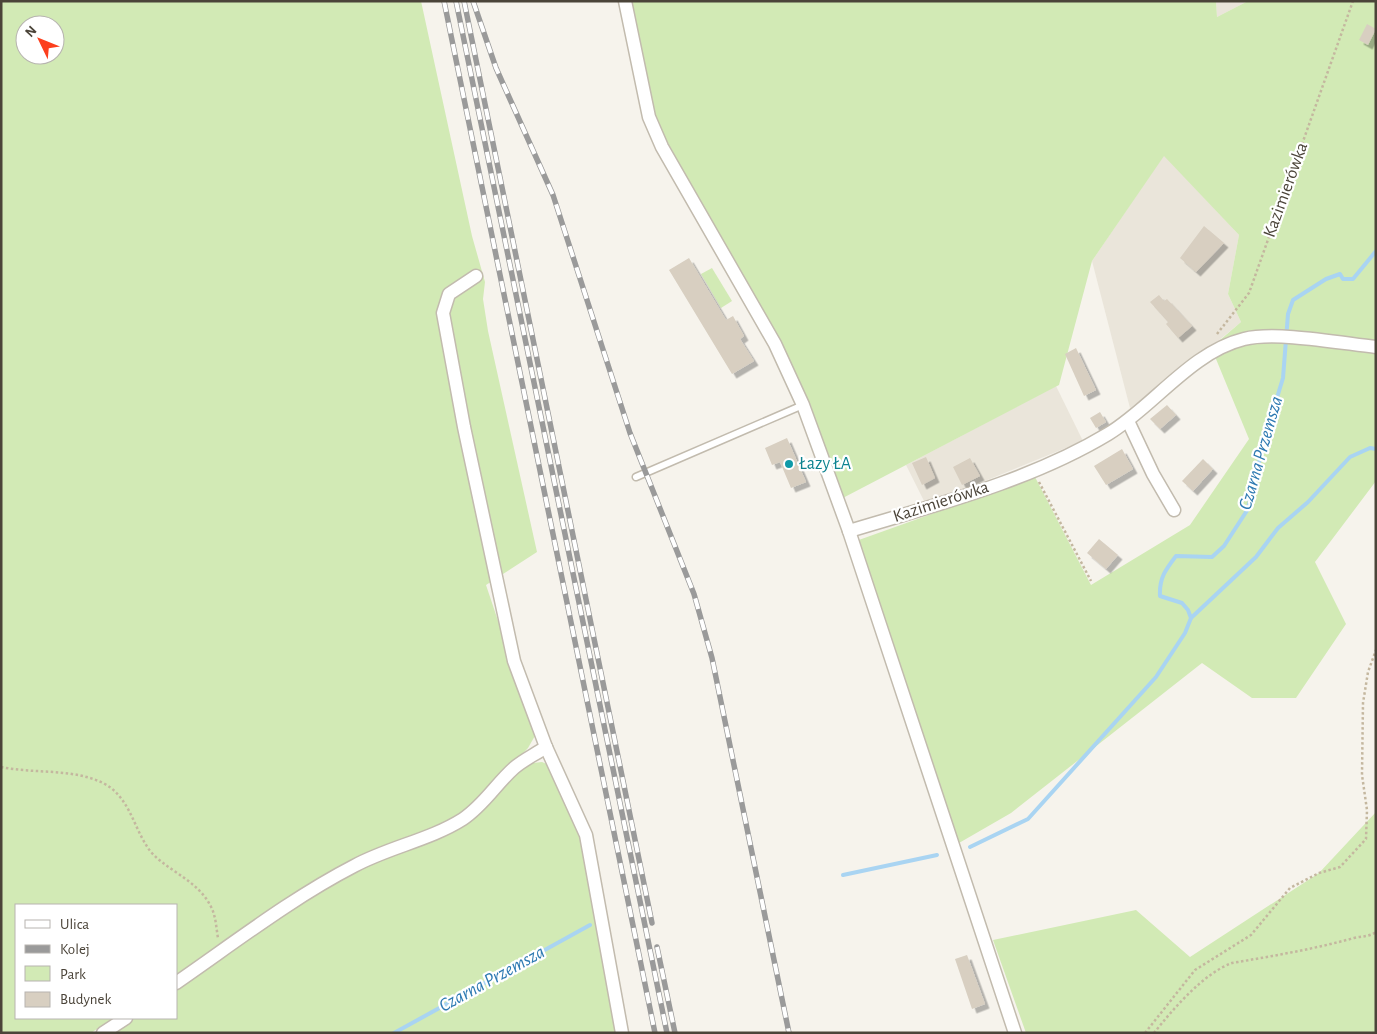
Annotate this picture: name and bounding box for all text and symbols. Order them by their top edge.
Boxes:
north arrow [15,15,65,65]
text: N [23,23,40,40]
street label: Kazimierówka [1261,140,1311,240]
water label: Czarna Przemsza [1236,394,1286,512]
place label: Łazy ŁA [799,455,852,473]
marker: Łazy ŁA [783,458,795,470]
street label: Kazimierówka [891,478,991,526]
legend [15,904,178,1019]
text: Ulica [60,917,89,932]
text: Kolej [60,942,90,957]
water label: Czarna Przemsza [436,942,548,1016]
text: Park [60,967,86,982]
text: Budynek [60,992,112,1007]

